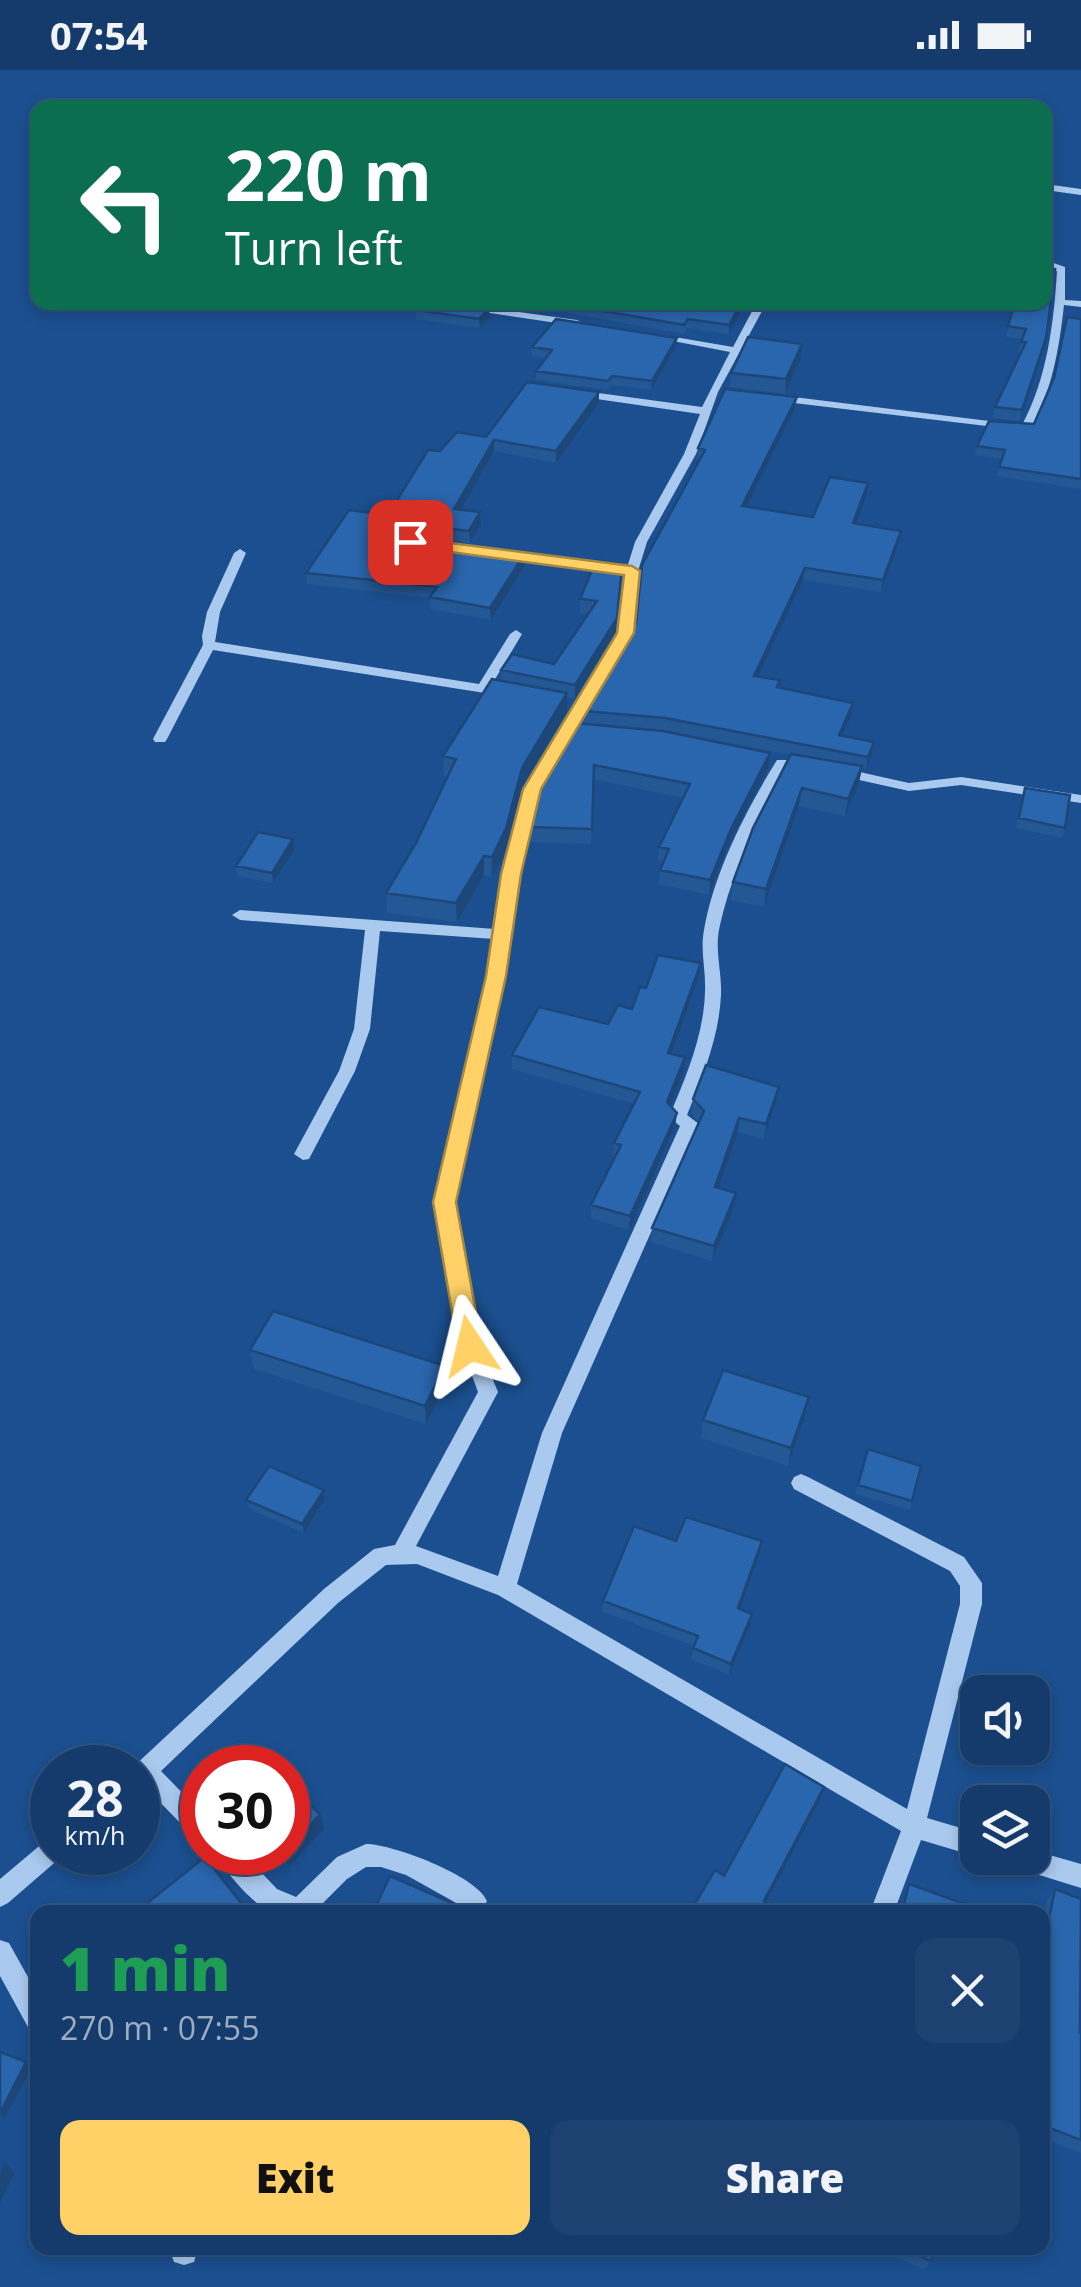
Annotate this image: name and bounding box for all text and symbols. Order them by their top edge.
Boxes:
text: 07:54 [50,9,148,61]
text: 220 m [225,126,432,222]
icon: left [60,140,190,270]
text: Turn left [225,217,403,278]
pin [368,500,453,585]
icon: arrive [383,515,438,570]
position arrow [418,1294,522,1398]
map controls [960,1675,1050,1875]
button: sound [960,1675,1050,1765]
speed limit sign: 30 [180,1745,310,1875]
text: 28 [66,1764,124,1832]
button: layers [960,1785,1050,1875]
text: km/h [65,1818,125,1852]
text: 1 min [60,1927,230,2009]
button: close [915,1938,1020,2043]
text: 270 m · 07:55 [60,2006,259,2049]
button: Exit [60,2120,530,2235]
button: Share [550,2120,1020,2235]

